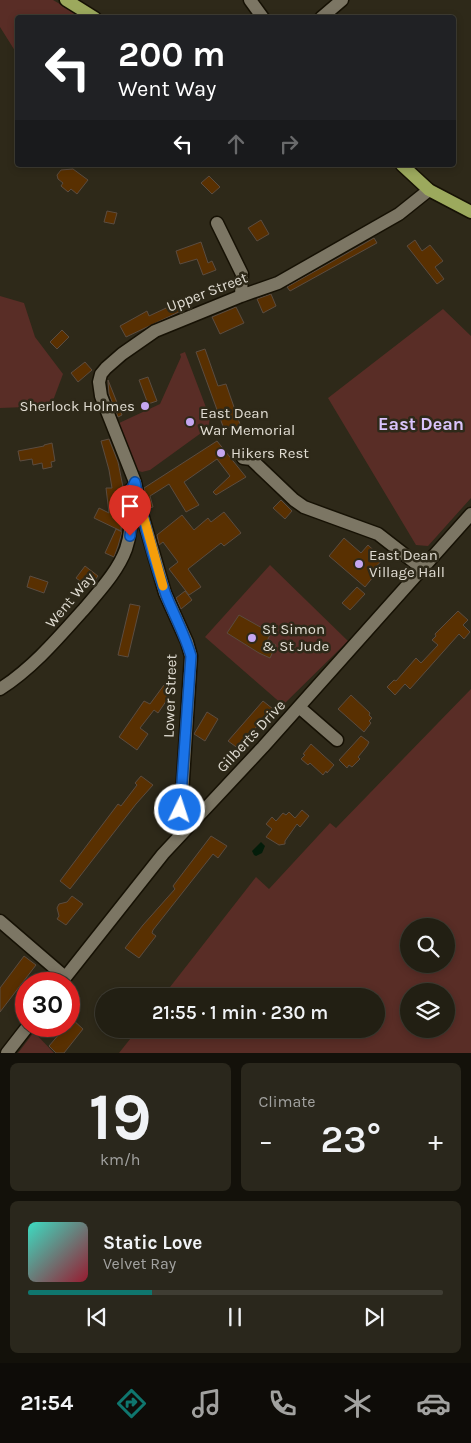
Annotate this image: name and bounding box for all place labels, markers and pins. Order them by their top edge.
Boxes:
place label: Sherlock Holmes [20,397,135,415]
marker: Sherlock Holmes [139,400,151,412]
place label: East Dean War Memorial [200,404,295,439]
marker: East Dean War Memorial [184,416,196,428]
place label: Hikers Rest [231,444,309,462]
marker: Hikers Rest [215,447,227,459]
pin [109,485,151,536]
place label: East Dean Village Hall [369,546,445,581]
marker: East Dean Village Hall [353,558,365,570]
place label: St Simon & St Jude [262,620,329,655]
marker: St Simon & St Jude [246,632,258,644]

